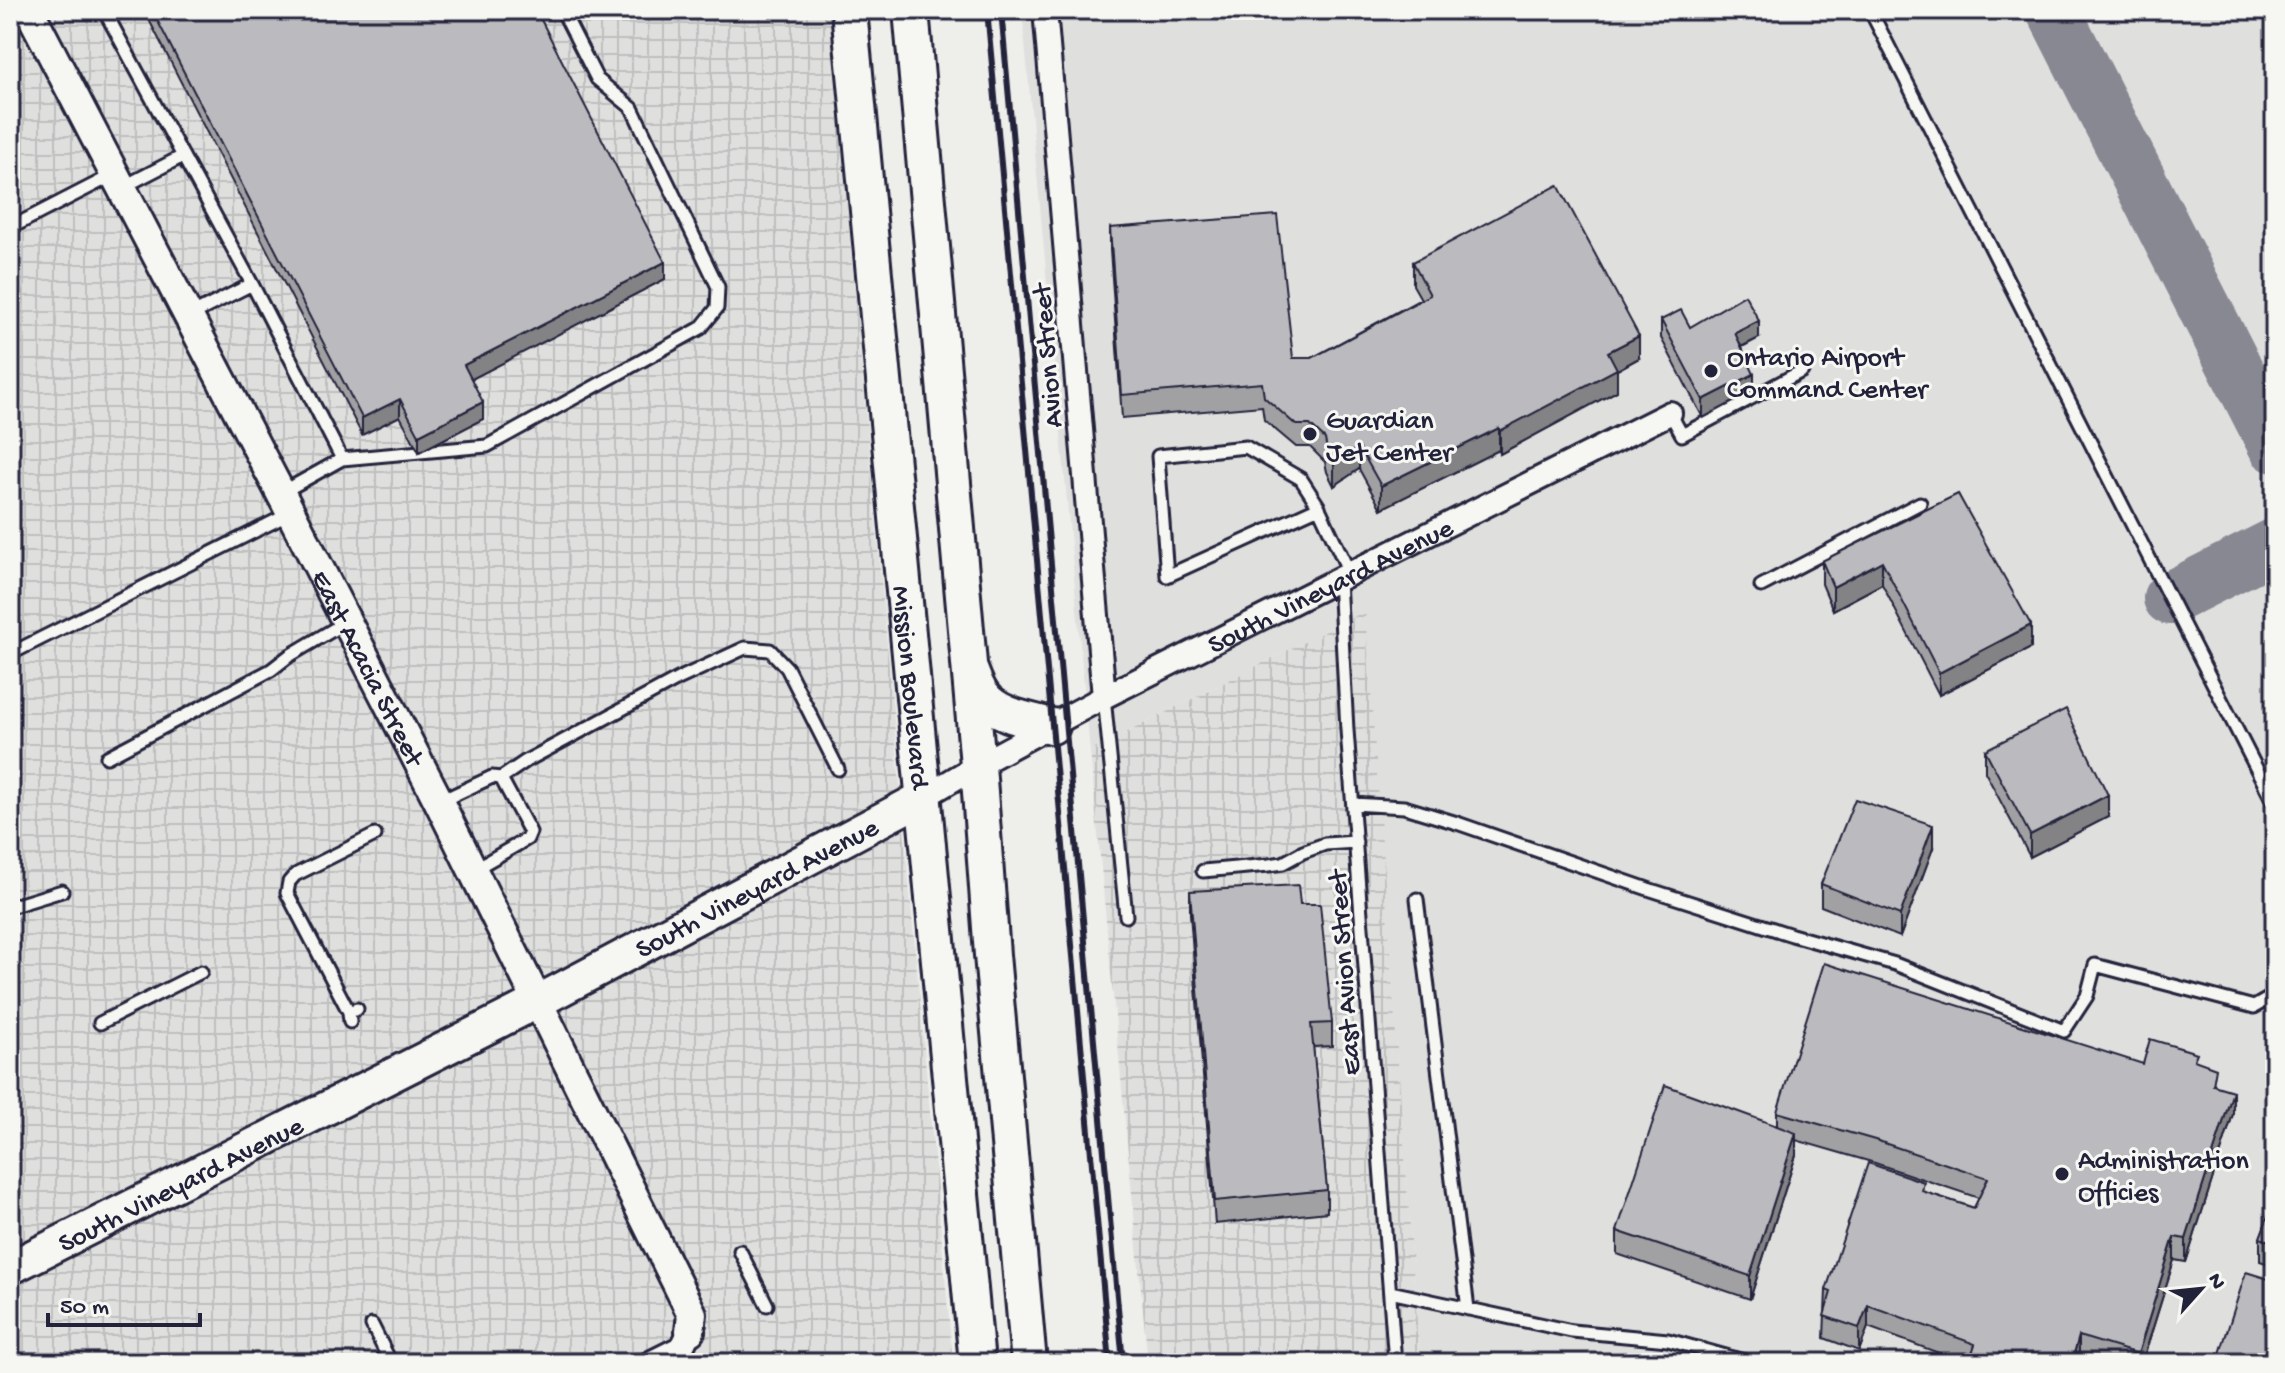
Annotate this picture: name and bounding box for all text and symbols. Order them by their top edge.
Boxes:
street label: Avion Street [1027,280,1072,429]
place label: Ontario Airport Command Center [1727,343,1929,408]
marker: Ontario Airport Command Center [1702,362,1720,380]
place label: Guardian Jet Center [1326,406,1454,471]
marker: Guardian Jet Center [1301,425,1319,443]
street label: South Vineyard Avenue [1203,512,1460,663]
street label: East Acacia Street [302,565,431,775]
street label: Mission Boulevard [883,585,935,793]
street label: South Vineyard Avenue [631,812,885,968]
street label: East Avion Street [1323,867,1370,1076]
street label: South Vineyard Avenue [54,1111,310,1262]
place label: Administration Officies [2078,1146,2249,1211]
marker: Administration Officies [2053,1165,2071,1183]
north arrow [2161,1249,2241,1329]
text: N [2200,1269,2230,1294]
scale bar [48,1277,200,1327]
text: 50 m [60,1294,109,1323]

